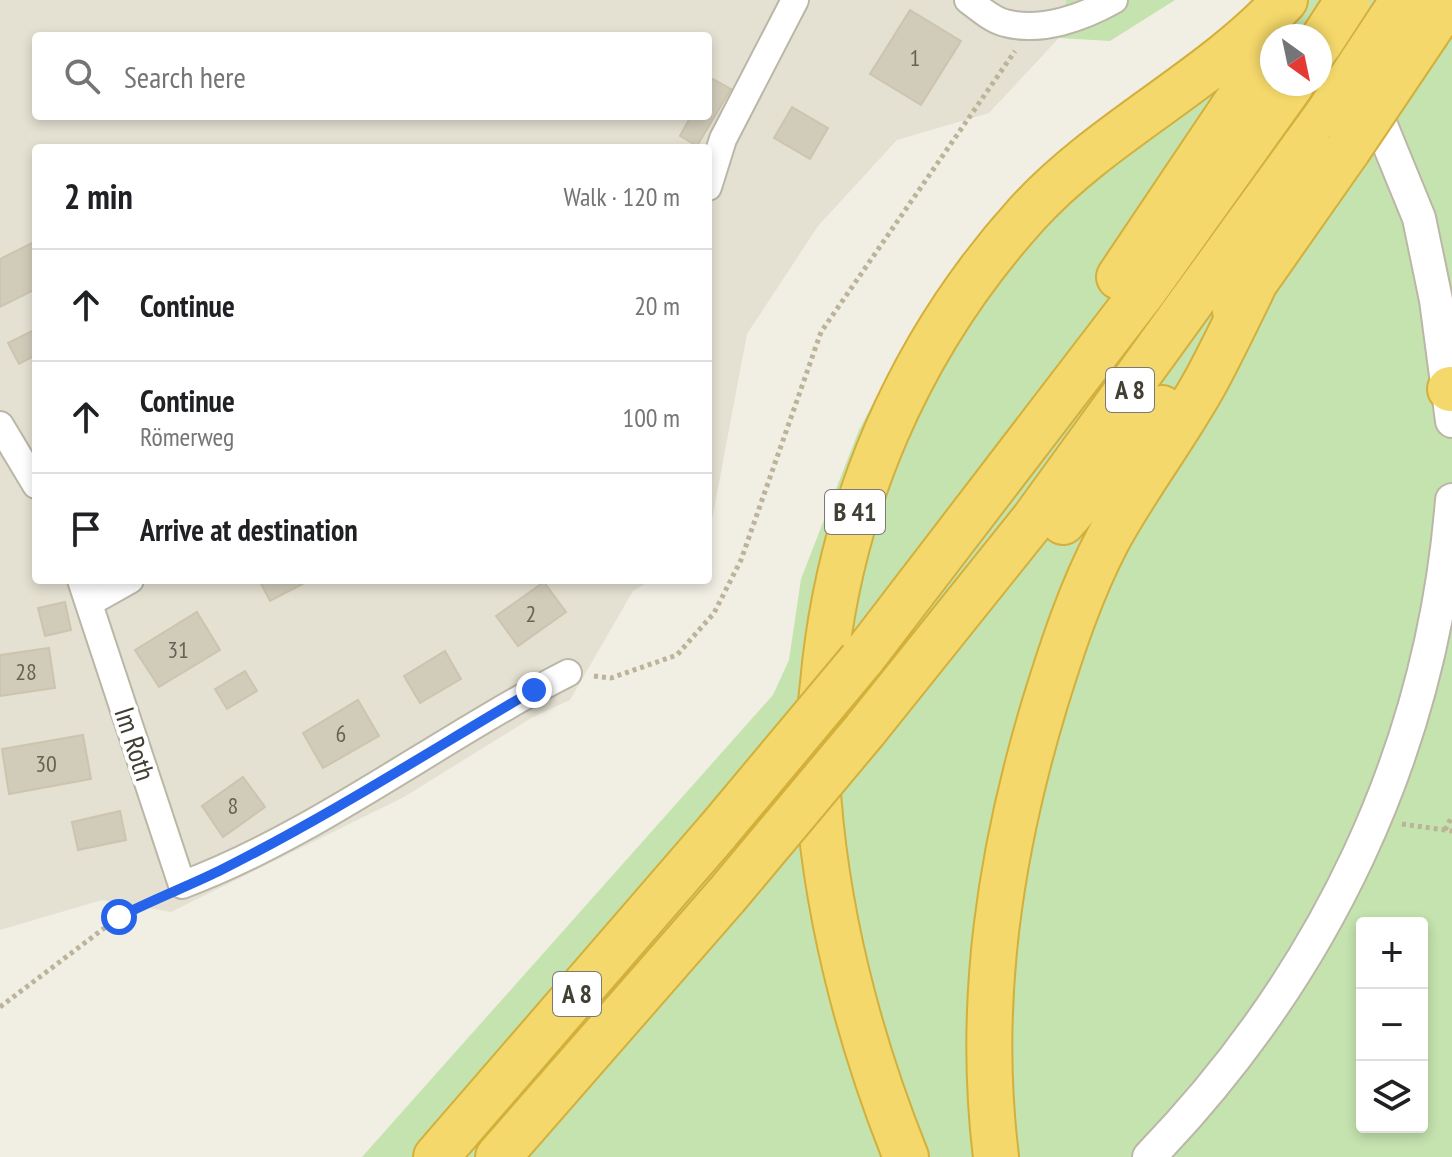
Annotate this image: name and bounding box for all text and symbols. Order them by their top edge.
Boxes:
north arrow [1260,24,1332,96]
search box [32,32,712,120]
house number: 1 [910,42,920,73]
icon: search [60,54,104,98]
text: Search here [124,57,246,96]
text: 2 min [64,174,133,218]
text: Walk · 120 m [563,180,680,213]
icon: ahead [64,283,108,327]
text: Continue [140,286,235,325]
text: 20 m [634,289,680,322]
road number: A 8 [1106,368,1154,412]
text: Continue [140,381,235,420]
icon: ahead [64,395,108,439]
text: 100 m [622,401,680,434]
text: Römerweg [140,420,234,453]
road number: B 41 [825,490,885,534]
icon: arrive [64,507,108,551]
text: Arrive at destination [140,510,358,549]
house number: 2 [526,598,536,629]
house number: 31 [167,634,189,665]
house number: 28 [15,656,37,687]
route end [516,672,552,708]
street label: Im Roth [106,702,165,785]
house number: 6 [336,718,346,749]
house number: 30 [35,748,57,779]
house number: 8 [228,790,238,821]
route start [101,899,137,935]
map controls [1356,917,1428,1133]
button: + [1356,917,1428,989]
road number: A 8 [553,972,601,1016]
button: − [1356,989,1428,1061]
button: layers [1356,1061,1428,1133]

